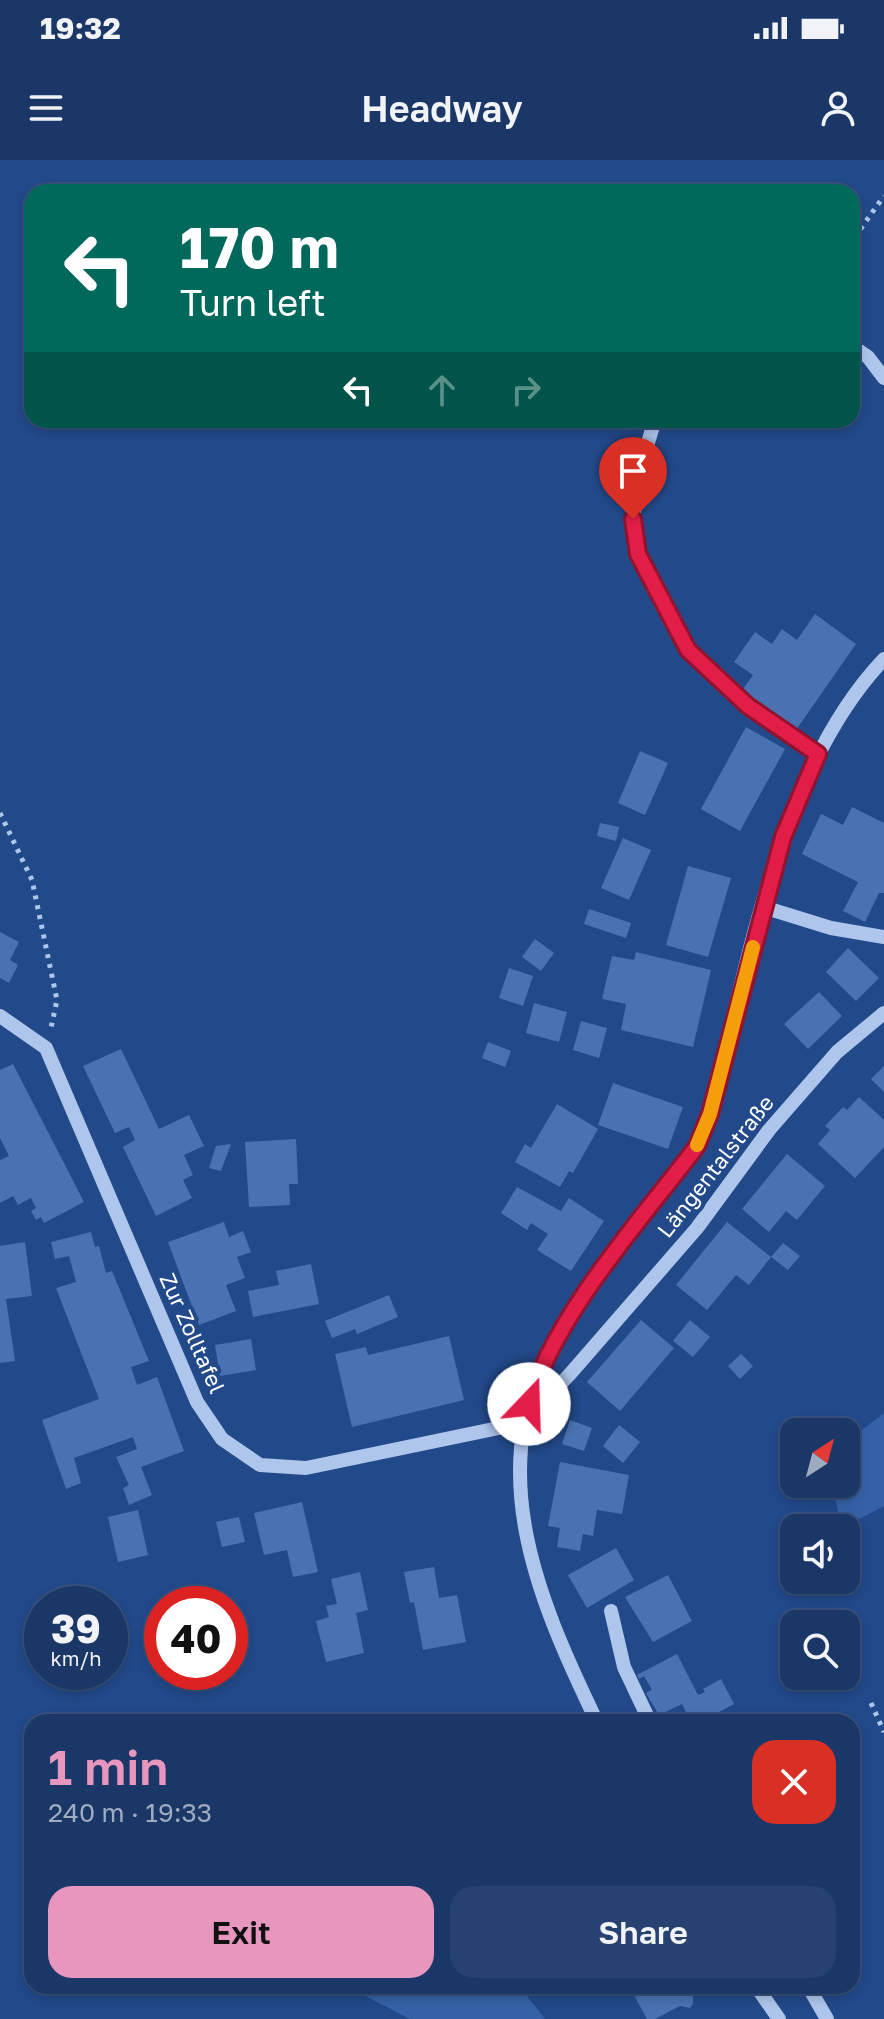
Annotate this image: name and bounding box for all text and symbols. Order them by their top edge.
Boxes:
text: 19:32 [40,10,121,46]
icon: menu [24,86,68,130]
icon: person [816,86,860,130]
text: Headway [361,87,523,130]
text: 170 m [180,213,339,280]
icon: left [48,216,152,320]
text: Turn left [180,281,326,324]
icon: left [336,368,380,412]
icon: ahead [420,368,464,412]
icon: right [504,368,548,412]
pin [599,437,667,519]
icon: arrive [611,449,655,493]
street label: Längentalstraße [651,1089,779,1243]
street label: Zur Zolltafel [155,1269,231,1397]
position arrow [487,1362,571,1446]
north arrow [780,1418,860,1498]
map controls [780,1418,860,1690]
button: sound [780,1514,860,1594]
speed limit sign: 40 [144,1586,248,1690]
text: 39 [51,1604,101,1652]
button: search [780,1610,860,1690]
text: km/h [51,1646,101,1670]
text: 1 min [48,1738,168,1796]
button: close [752,1740,836,1824]
text: 240 m · 19:33 [48,1797,212,1828]
button: Exit [48,1886,434,1978]
button: Share [450,1886,836,1978]

